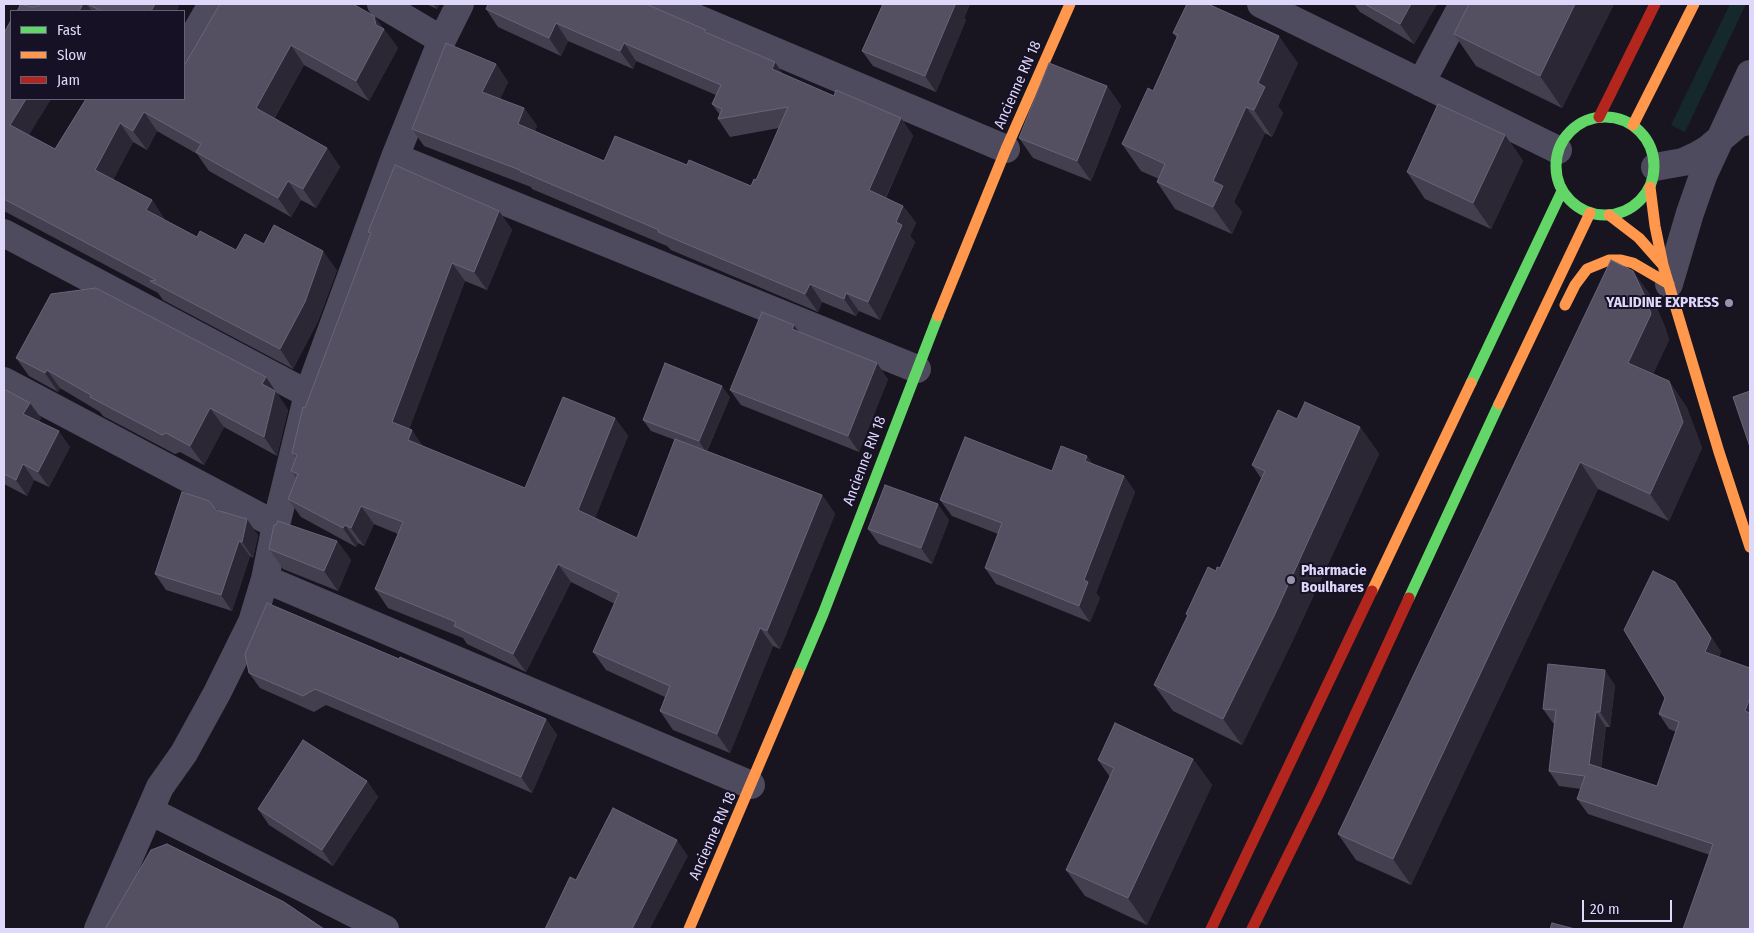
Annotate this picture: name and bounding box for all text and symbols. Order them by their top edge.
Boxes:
legend [10,10,185,100]
text: Fast [57,21,81,39]
street label: Ancienne RN 18 [991,38,1045,132]
text: Slow [57,46,86,64]
text: Jam [57,71,80,89]
place label: YALIDINE EXPRESS [1606,294,1719,312]
marker: YALIDINE EXPRESS [1723,297,1735,309]
street label: Ancienne RN 18 [840,414,890,508]
place label: Pharmacie Boulhares [1301,562,1367,597]
marker: Pharmacie Boulhares [1285,574,1297,586]
street label: Ancienne RN 18 [686,789,740,883]
scale bar [1584,890,1674,922]
text: 20 m [1590,900,1620,918]

